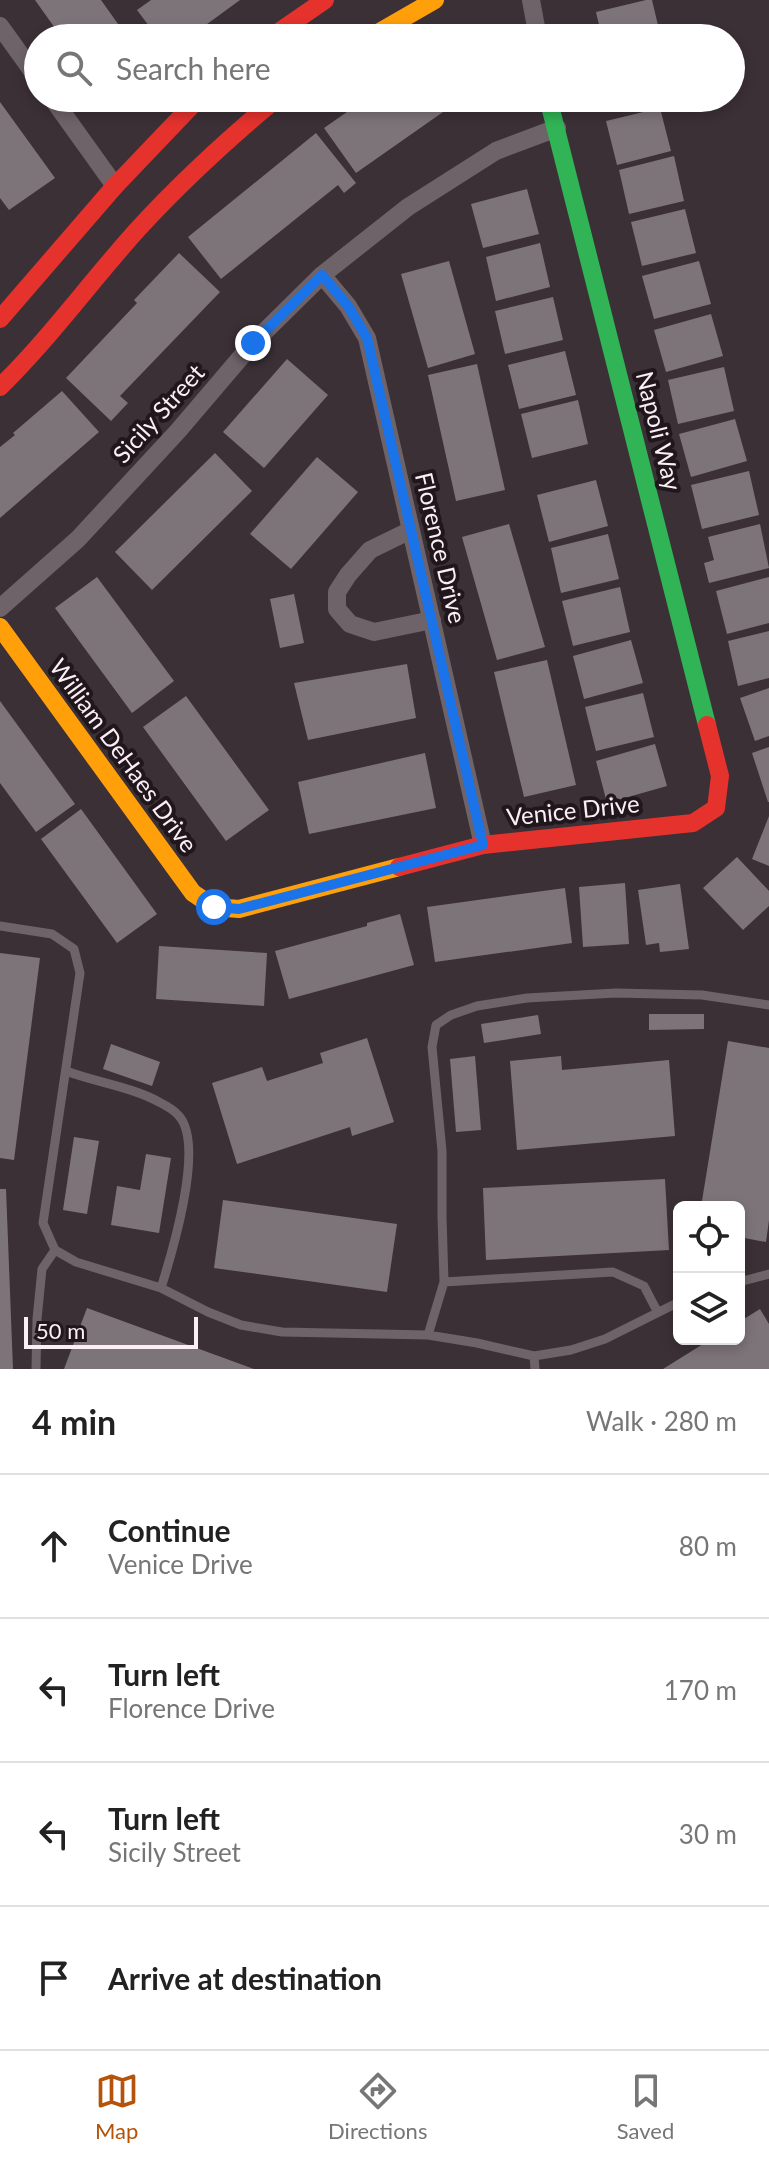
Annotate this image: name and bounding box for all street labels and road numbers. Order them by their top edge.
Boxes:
street label: Sicily Street [106,357,210,468]
street label: Napoli Way [631,368,688,494]
street label: Florence Drive [410,469,473,626]
street label: William DeHaes Drive [44,653,204,858]
street label: Venice Drive [505,788,641,831]

